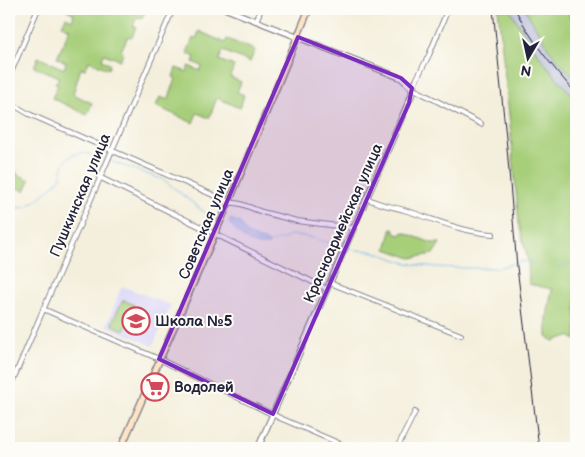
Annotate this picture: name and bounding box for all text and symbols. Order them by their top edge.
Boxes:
north arrow [502,32,552,82]
text: N [520,61,533,80]
street label: Пушкинская улица [46,130,115,260]
street label: Красноармейская улица [300,140,387,306]
street label: Советская улица [175,166,238,283]
school or university icon: Школа №5 [121,306,151,336]
place label: Школа №5 [155,312,233,331]
supermarket icon: Водолей [140,372,170,402]
place label: Водолей [174,378,234,397]

